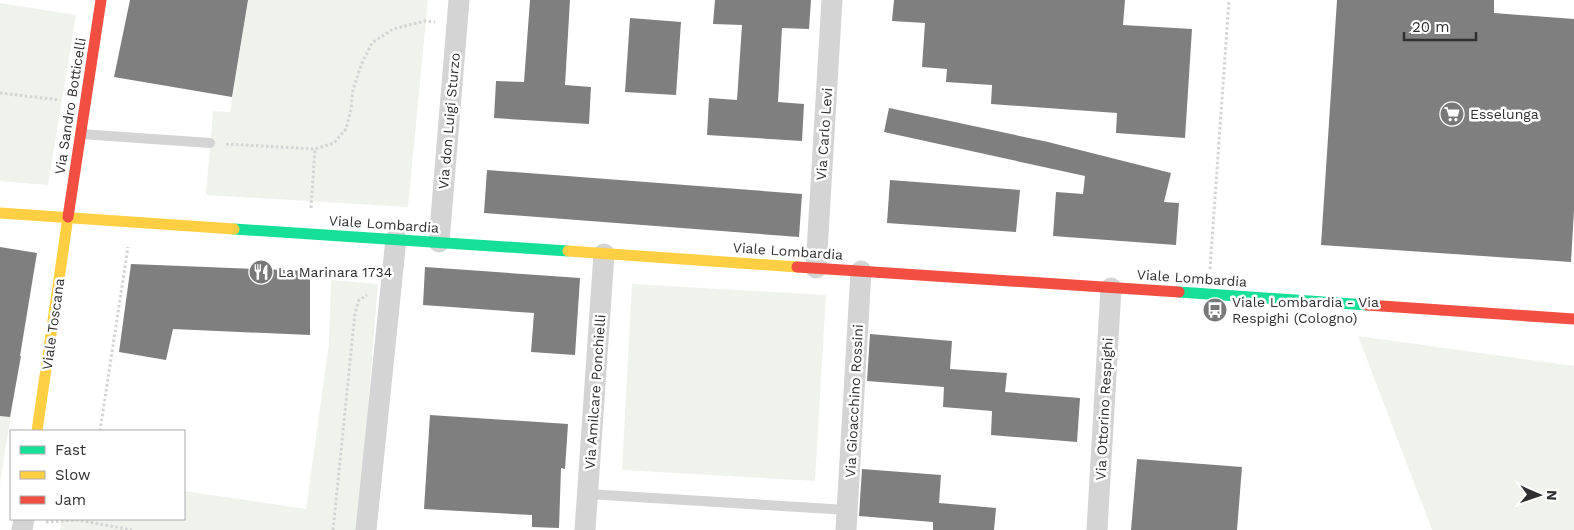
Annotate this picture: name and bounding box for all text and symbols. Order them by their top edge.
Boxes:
scale bar [1404,10,1476,42]
text: 20 m [1412,18,1450,36]
street label: Via Sandro Botticelli [51,36,89,176]
street label: Via don Luigi Sturzo [435,52,463,190]
street label: Via Carlo Levi [813,87,835,181]
supermarket icon: Esselunga [1439,101,1465,127]
place label: Esselunga [1470,106,1539,122]
street label: Viale Lombardia [328,212,440,236]
street label: Viale Lombardia [732,239,844,263]
restaurant icon: La Marinara 1734 [248,259,274,285]
place label: La Marinara 1734 [278,264,392,280]
street label: Viale Lombardia [1136,266,1248,290]
street label: Viale Toscana [39,277,67,371]
place label: Viale Lombardia - Via Respighi (Cologno) [1232,294,1379,326]
bus stop icon: Viale Lombardia - Via Respighi (Cologno) [1202,297,1228,323]
street label: Via Amilcare Ponchielli [582,314,608,470]
street label: Via Gioacchino Rossini [842,324,866,478]
street label: Via Ottorino Respighi [1092,337,1116,481]
legend [10,430,185,520]
text: Fast [55,441,87,459]
text: Slow [55,466,91,484]
north arrow [1514,470,1564,520]
text: N [1544,490,1560,501]
text: Jam [55,491,86,509]

